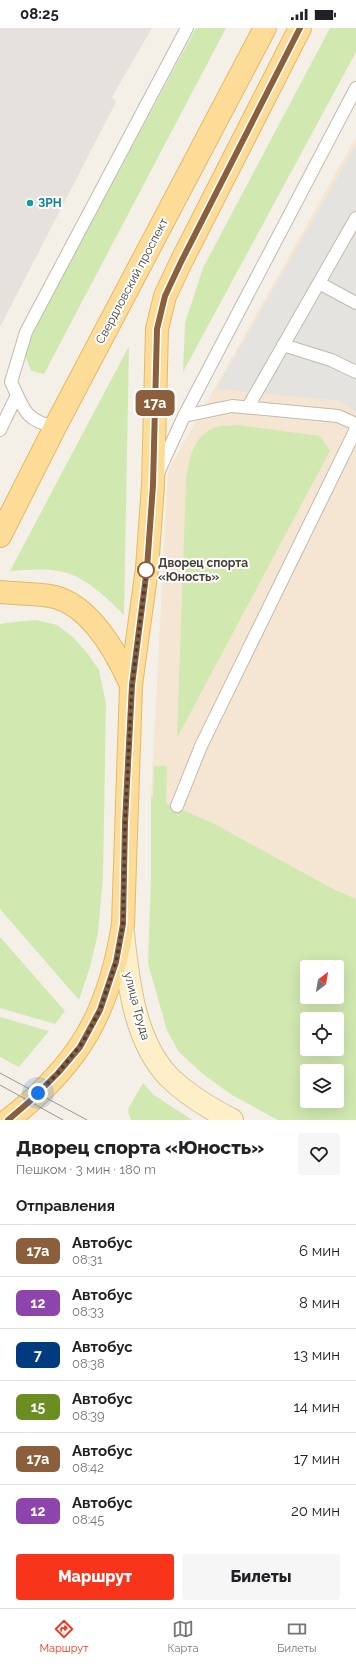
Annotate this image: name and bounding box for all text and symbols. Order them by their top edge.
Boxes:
text: 08:25 [20,5,59,23]
place label: ЗРН [38,196,62,210]
marker: ЗРН [25,198,35,208]
street label: Свердловский проспект [93,216,171,346]
line badge: 17a [132,390,178,416]
text: 17a [144,395,166,411]
place label: Дворец спорта «Юность» [158,556,248,584]
marker: Дворец спорта «Юность» [137,561,155,579]
north arrow [300,960,344,1004]
map controls [300,960,344,1108]
street label: улица Труда [121,970,153,1042]
button: locate [300,1012,344,1056]
button: layers [300,1064,344,1108]
your location [28,1083,48,1103]
button: heart [298,1133,340,1175]
text: Дворец спорта «Юность» [16,1136,264,1158]
text: Пешком · 3 мин · 180 m [16,1162,156,1177]
text: Отправления [16,1197,115,1215]
text: Автобус [72,1234,133,1252]
text: 6 мин [299,1242,340,1260]
text: 17a [27,1243,49,1259]
text: 08:31 [72,1252,103,1267]
text: Автобус [72,1286,133,1304]
text: 8 мин [299,1294,340,1312]
text: 12 [31,1295,45,1311]
text: 08:33 [72,1304,104,1319]
text: Автобус [72,1338,133,1356]
text: 13 мин [294,1346,340,1364]
text: 7 [34,1347,42,1363]
text: 08:38 [72,1356,105,1371]
text: Автобус [72,1390,133,1408]
text: 14 мин [293,1398,340,1416]
text: 15 [31,1399,45,1415]
text: 08:39 [72,1408,105,1423]
text: Автобус [72,1442,133,1460]
text: 17 мин [294,1450,340,1468]
text: 17a [27,1451,49,1467]
text: 08:42 [72,1460,104,1475]
text: Автобус [72,1494,133,1512]
text: 20 мин [291,1502,340,1520]
text: 12 [31,1503,45,1519]
text: 08:45 [72,1512,104,1527]
button: Маршрут [16,1554,174,1600]
button: Билеты [182,1554,340,1600]
tab: Маршрут [39,1618,88,1655]
tab: Карта [167,1618,198,1655]
tab: Билеты [277,1618,316,1655]

